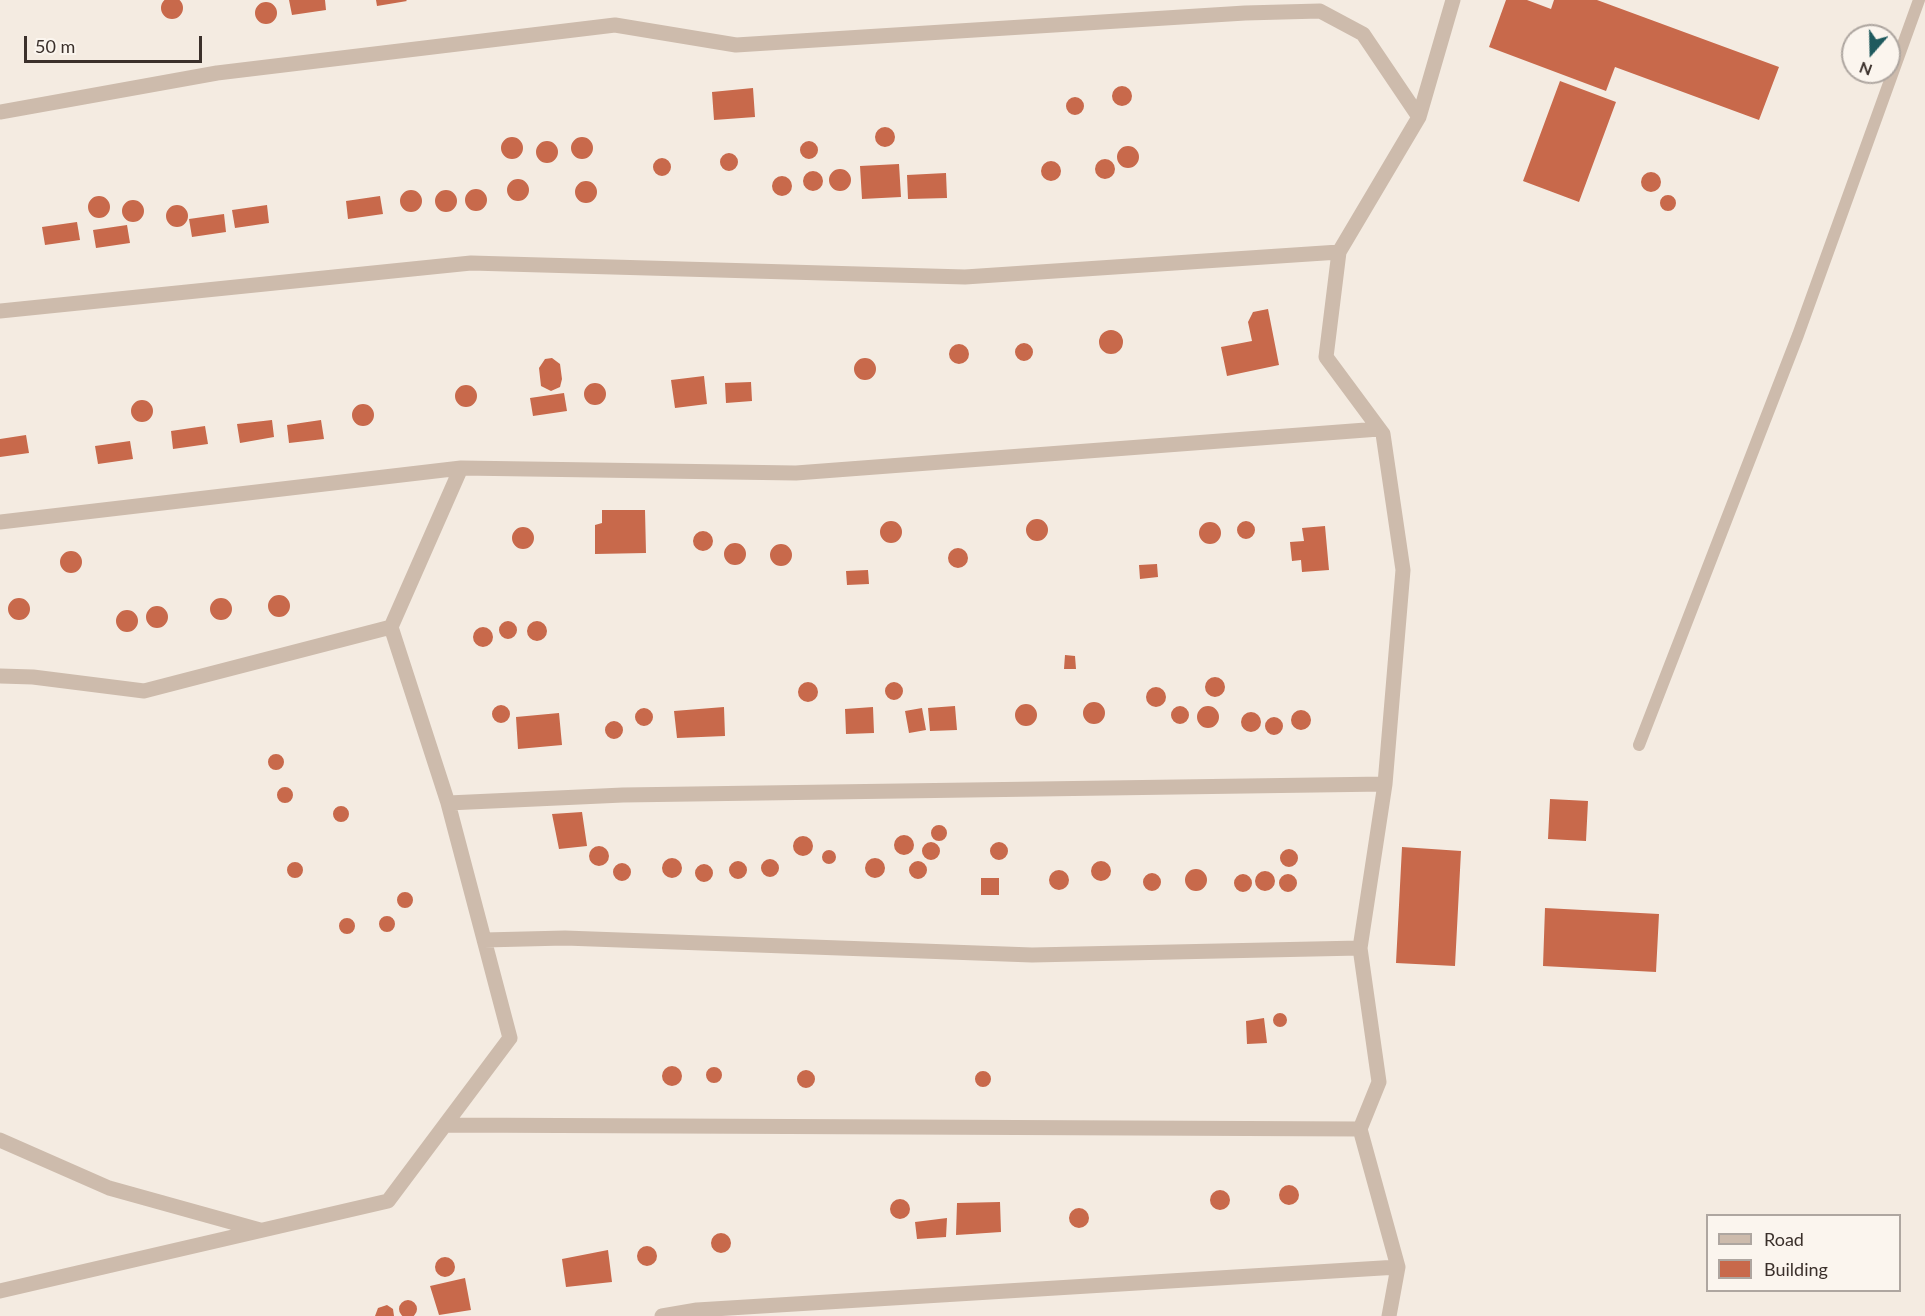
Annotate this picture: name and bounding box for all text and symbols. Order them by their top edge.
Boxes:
scale bar [27,24,206,62]
north arrow [1841,24,1901,84]
text: 50 m [35,35,75,57]
text: N [1856,58,1874,81]
legend [1706,1214,1901,1292]
text: Road [1764,1228,1804,1250]
text: Building [1764,1258,1828,1280]

